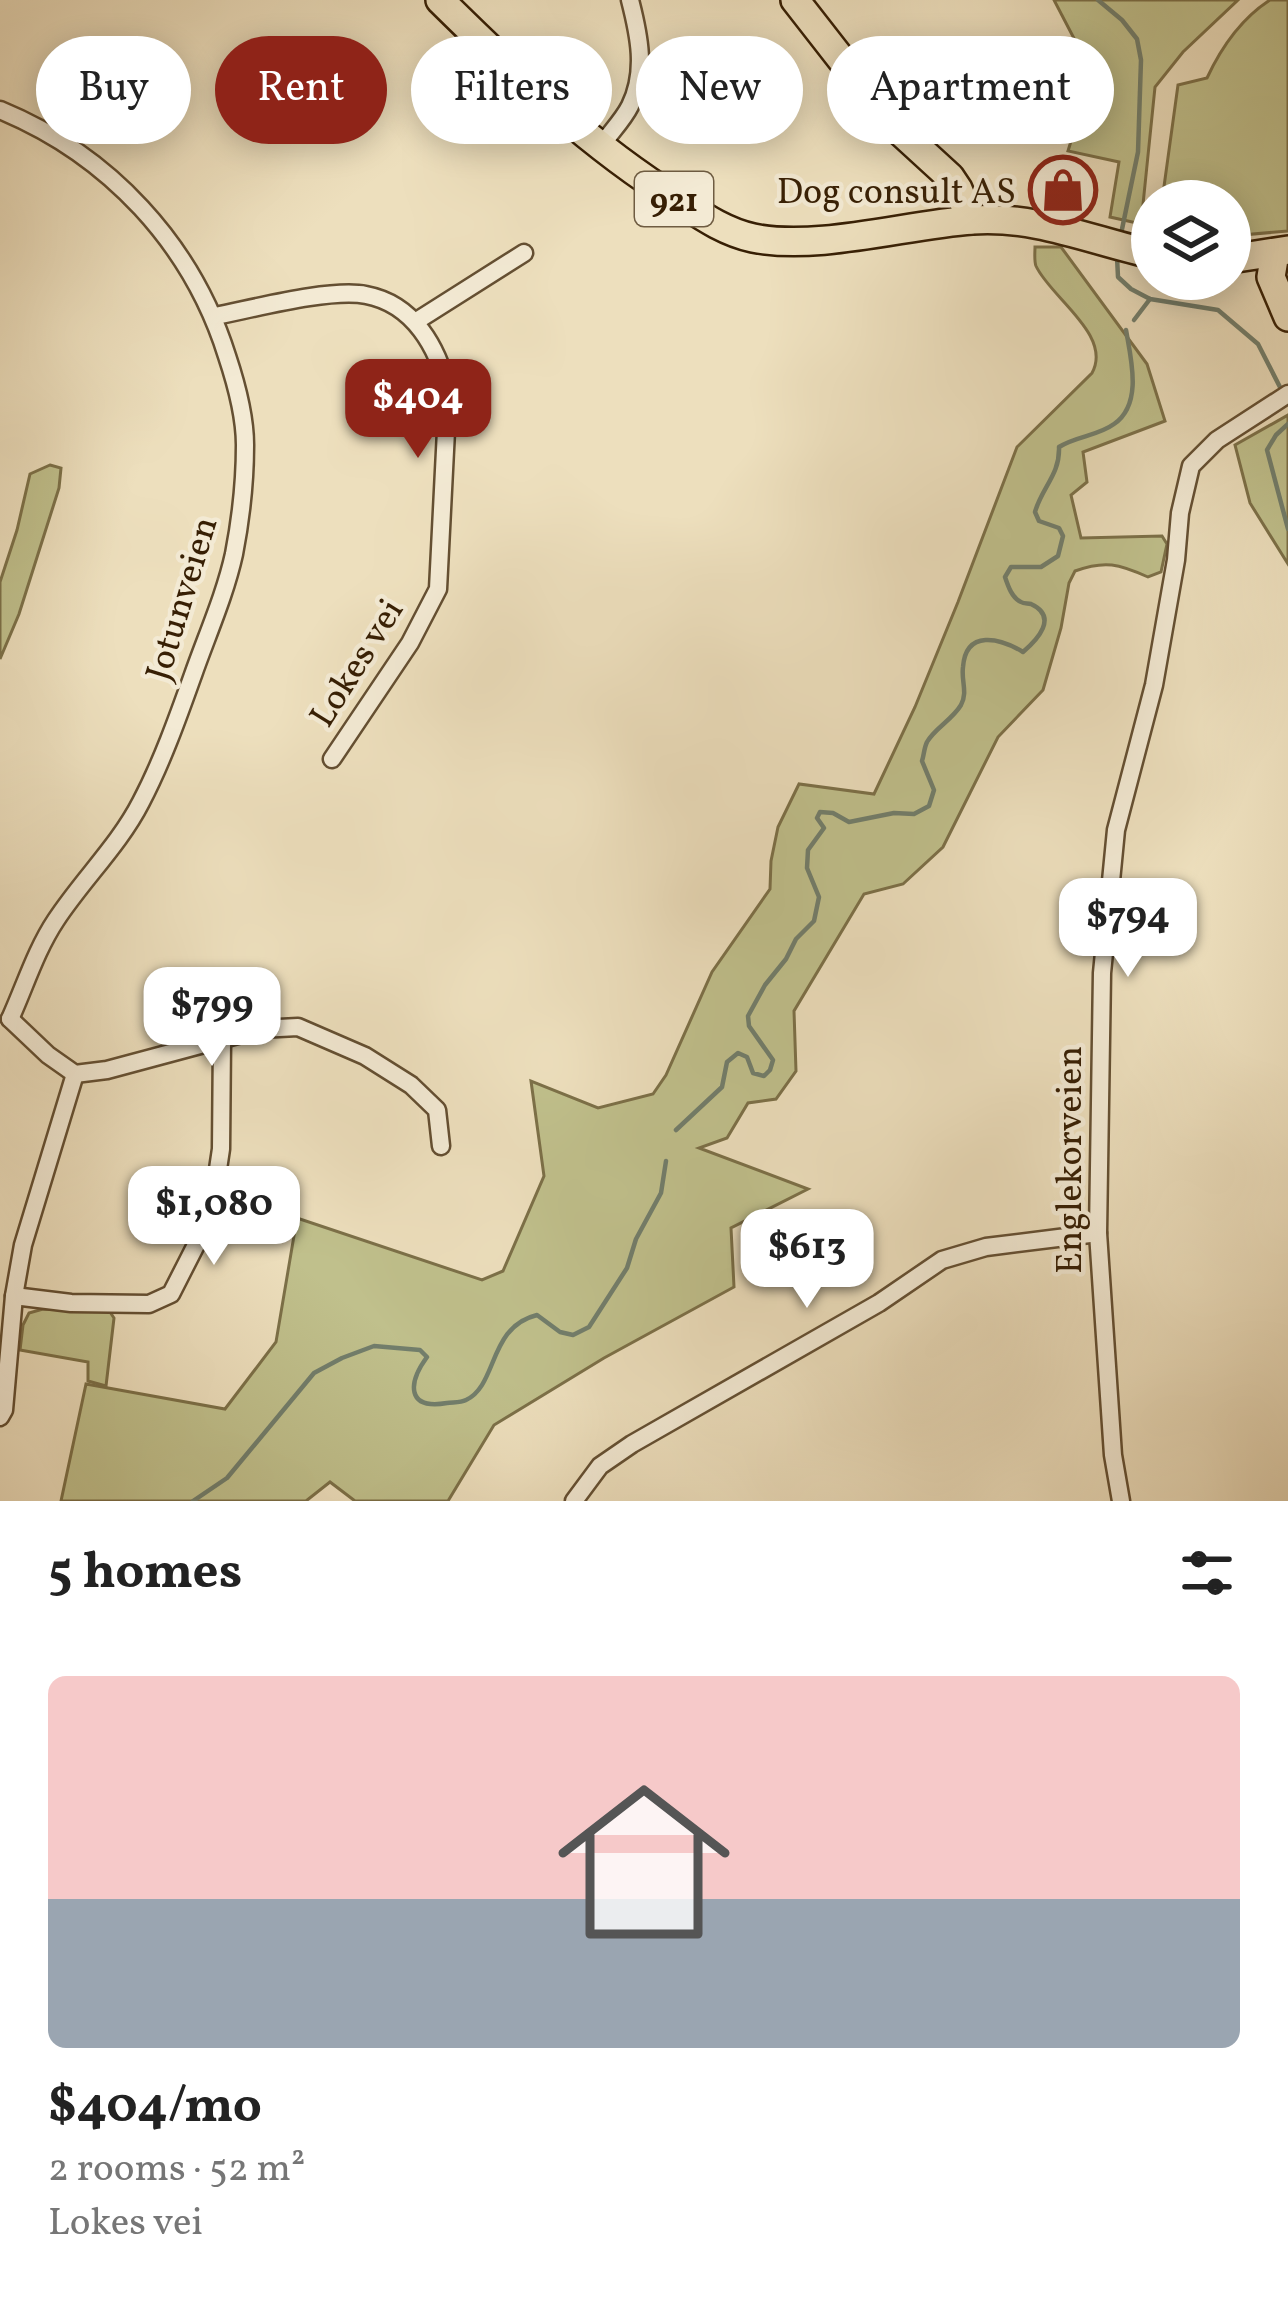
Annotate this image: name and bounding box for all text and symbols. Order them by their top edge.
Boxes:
chip: Buy [36,36,191,144]
chip: Rent [215,36,387,144]
chip: Filters [411,36,612,144]
chip: New [636,36,803,144]
chip: Apartment [827,36,1114,144]
shop icon: Dog consult AS [1028,155,1098,225]
place label: Dog consult AS [777,169,1016,219]
road number: 921 [635,172,713,226]
map controls [1131,180,1251,300]
button: layers [1131,180,1251,300]
pin: $404 [347,359,489,461]
text: $404 [372,371,464,425]
street label: Jotunveien [135,511,232,687]
street label: Lokes vei [299,590,418,738]
pin: $794 [1057,878,1199,980]
text: $794 [1086,890,1170,944]
pin: $799 [141,967,283,1069]
text: $799 [171,979,253,1033]
street label: Englekorveien [1047,1046,1097,1274]
pin: $1,080 [116,1166,312,1268]
text: $1,080 [155,1178,273,1232]
pin: $613 [736,1209,878,1311]
text: $613 [768,1221,846,1275]
text: 5 homes [48,1538,242,1609]
icon: filters [1174,1540,1240,1606]
icon: home [536,1754,752,1970]
text: $404/mo [48,2072,262,2143]
text: 2 rooms · 52 m² [48,2143,305,2197]
text: Lokes vei [48,2197,203,2251]

